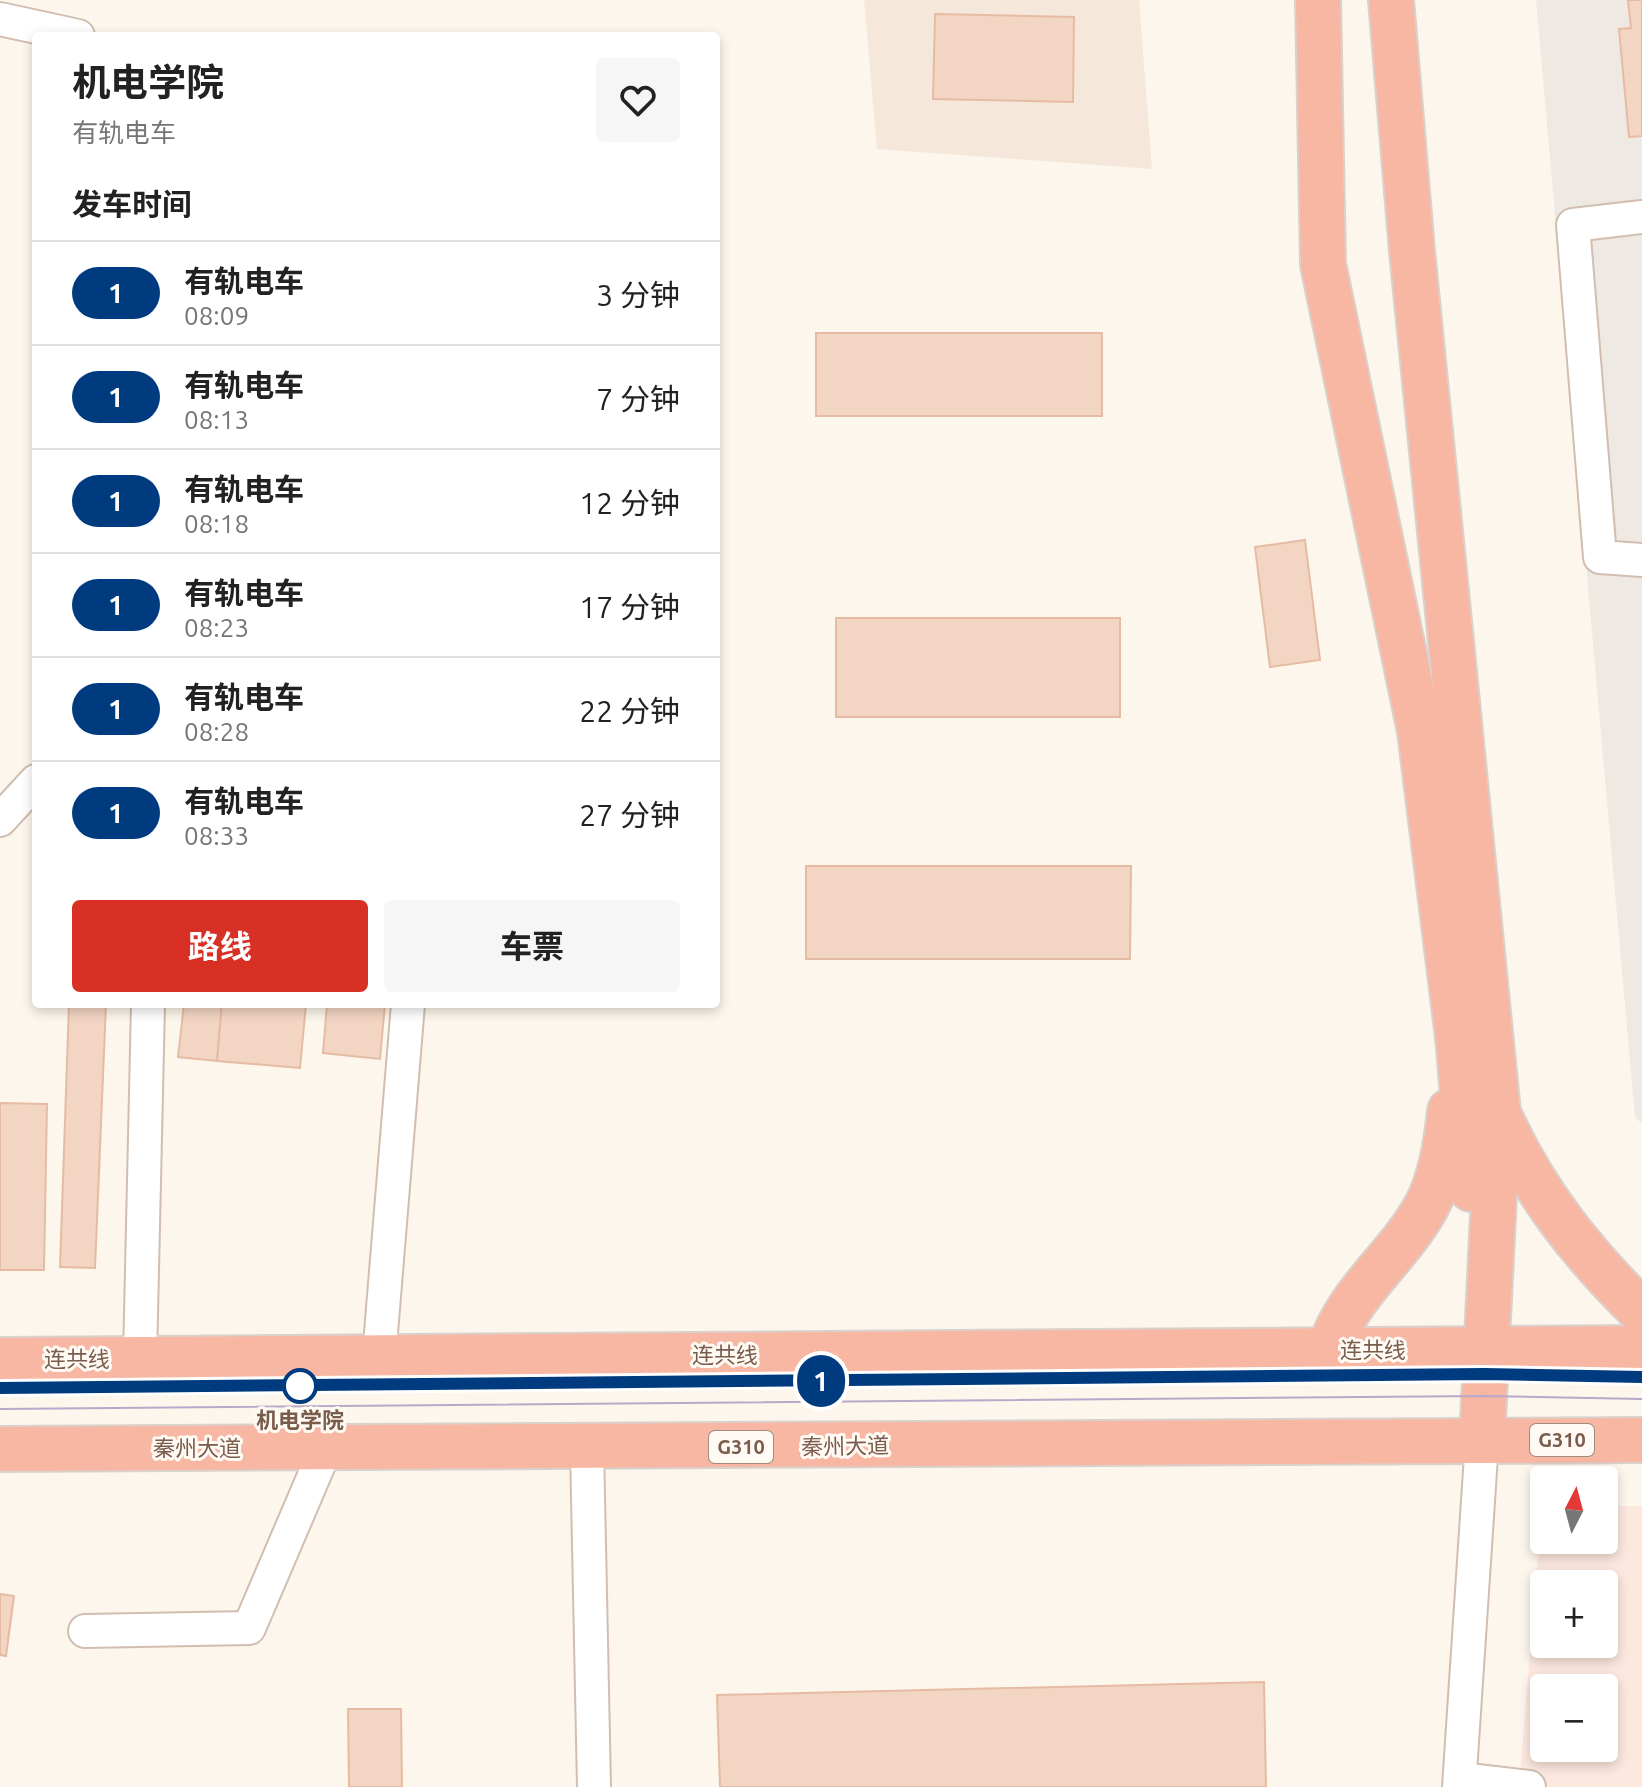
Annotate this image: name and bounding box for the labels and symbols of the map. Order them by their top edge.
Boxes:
street label: 连共线 [1340,1337,1406,1362]
street label: 连共线 [692,1342,758,1367]
street label: 连共线 [44,1346,110,1371]
line badge: 1 [795,1355,847,1407]
marker: 机电学院 [283,1369,317,1403]
place label: 机电学院 [256,1407,344,1432]
road number: G310 [1530,1424,1594,1456]
road number: G310 [709,1431,773,1463]
street label: 秦州大道 [801,1432,889,1459]
street label: 秦州大道 [153,1435,241,1460]
north arrow [1530,1466,1618,1554]

